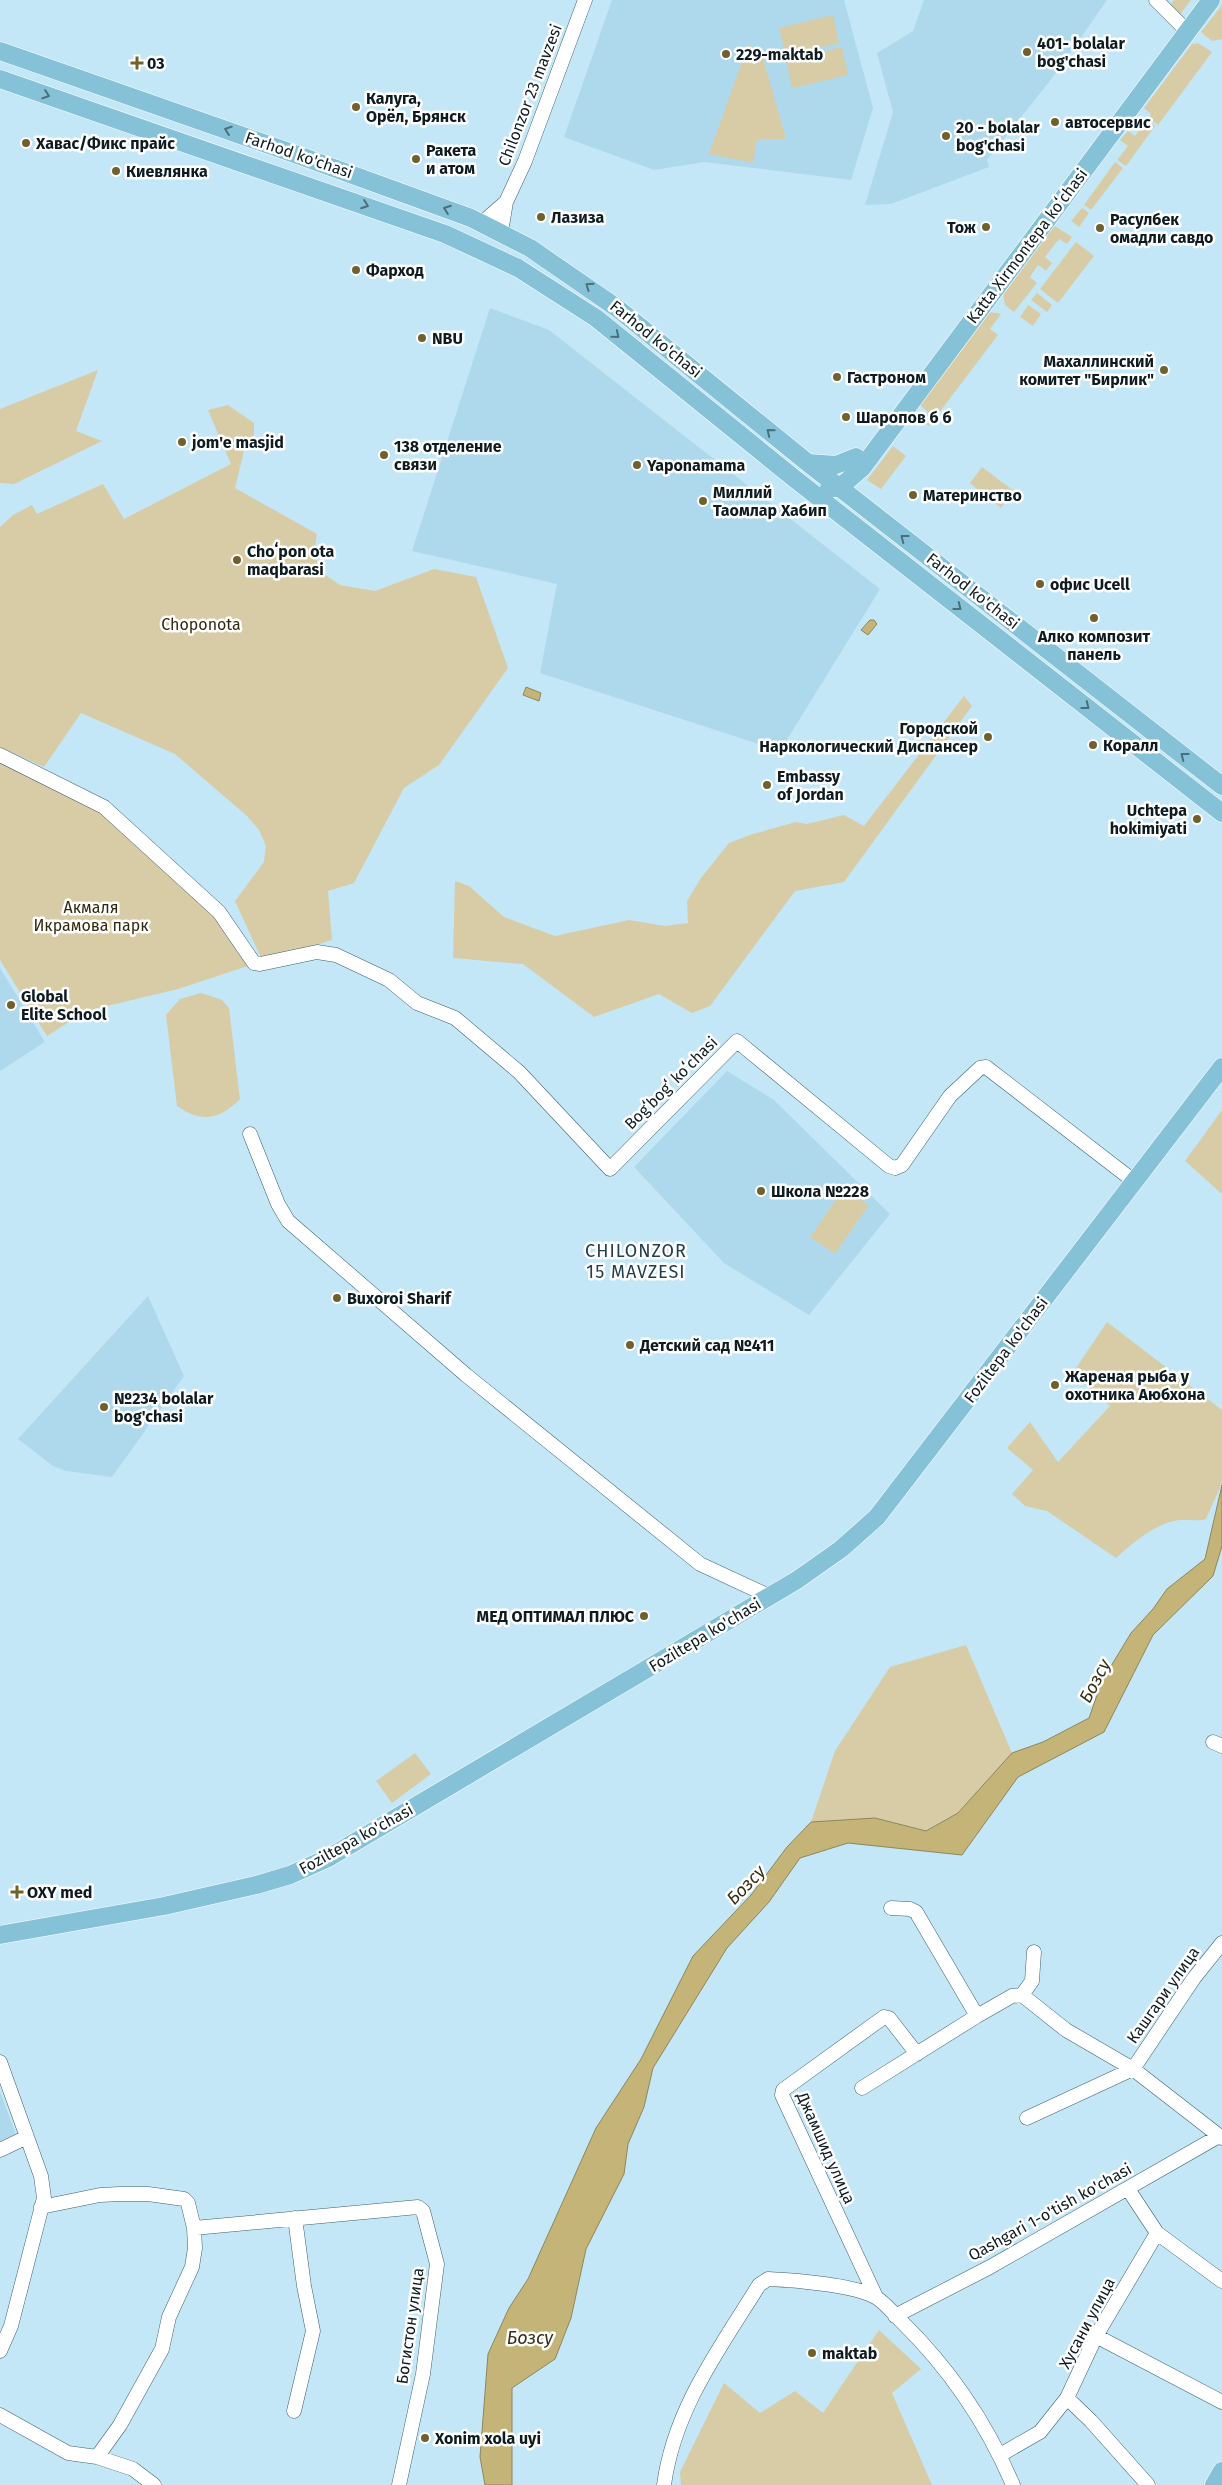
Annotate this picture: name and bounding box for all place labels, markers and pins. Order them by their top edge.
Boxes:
place label: 401- bolalar bog'chasi [1037,34,1125,71]
place label: 229-maktab [736,45,823,64]
marker: 401- bolalar bog'chasi [1021,46,1033,58]
marker: 229-maktab [720,48,732,60]
place label: 03 [147,54,165,73]
marker: 03 [131,57,143,69]
place label: Калуга, Орёл, Брянск [366,89,466,126]
marker: Калуга, Орёл, Брянск [350,101,362,113]
place label: автосервис [1065,113,1151,132]
marker: автосервис [1049,116,1061,128]
place label: 20 - bolalar bog'chasi [956,118,1040,155]
marker: 20 - bolalar bog'chasi [940,130,952,142]
place label: Хавас/Фикс прайс [35,134,175,153]
marker: Хавас/Фикс прайс [20,137,32,149]
place label: Ракета и атом [426,141,476,178]
marker: Ракета и атом [410,153,422,165]
place label: Киевлянка [126,162,208,181]
marker: Киевлянка [110,165,122,177]
place label: Лазиза [551,208,604,227]
place label: Расулбек омадли савдо [1110,210,1213,247]
marker: Лазиза [535,211,547,223]
place label: Тож [947,218,977,237]
marker: Тож [980,221,992,233]
marker: Расулбек омадли савдо [1094,222,1106,234]
place label: Фарход [366,261,424,280]
marker: Фарход [350,264,362,276]
place label: NBU [432,329,463,348]
marker: NBU [416,332,428,344]
place label: Махаллинский комитет "Бирлик" [1019,352,1154,389]
marker: Махаллинский комитет "Бирлик" [1158,364,1170,376]
place label: Гастроном [847,368,926,387]
marker: Гастроном [831,371,843,383]
place label: Шаропов б б [856,408,952,427]
marker: Шаропов б б [840,411,852,423]
place label: jom'e masjid [191,433,284,452]
marker: jom'e masjid [176,436,188,448]
place label: 138 отделение связи [394,437,502,474]
marker: 138 отделение связи [378,449,390,461]
place label: Yaponamama [646,456,746,475]
marker: Yaponamama [631,459,643,471]
place label: Миллий Таомлар Хабип [713,483,827,520]
place label: Материнство [923,486,1022,505]
marker: Материнство [907,489,919,501]
marker: Миллий Таомлар Хабип [697,495,709,507]
place label: Choʻpon ota maqbarasi [247,541,335,579]
marker: Choʻpon ota maqbarasi [231,554,243,566]
place label: офис Ucell [1050,575,1130,594]
marker: офис Ucell [1034,578,1046,590]
marker: Алко композит панель [1088,612,1100,624]
place label: Алко композит панель [1037,627,1151,664]
place label: Городской Наркологический Диспансер [759,719,978,756]
marker: Городской Наркологический Диспансер [982,731,994,743]
place label: Коралл [1103,736,1158,755]
marker: Коралл [1087,739,1099,751]
place label: Embassy of Jordan [777,767,844,804]
marker: Embassy of Jordan [761,779,773,791]
place label: Uchtepa hokimiyati [1110,801,1187,838]
marker: Uchtepa hokimiyati [1191,813,1203,825]
place label: Global Elite School [21,987,107,1024]
marker: Global Elite School [5,999,17,1011]
place label: Школа №228 [771,1182,869,1201]
marker: Школа №228 [755,1185,767,1197]
place label: Buxoroi Sharif [347,1289,452,1308]
marker: Buxoroi Sharif [331,1292,343,1304]
place label: Детский сад №411 [639,1336,774,1355]
marker: Детский сад №411 [624,1339,636,1351]
place label: Жареная рыба у охотника Аюбхона [1064,1367,1206,1404]
marker: Жареная рыба у охотника Аюбхона [1049,1379,1061,1391]
place label: №234 bolalar bog'chasi [114,1389,214,1426]
marker: №234 bolalar bog'chasi [98,1401,110,1413]
place label: МЕД ОПТИМАЛ ПЛЮС [477,1607,635,1626]
marker: МЕД ОПТИМАЛ ПЛЮС [638,1610,650,1622]
place label: OXY med [27,1883,92,1902]
marker: OXY med [11,1886,23,1898]
place label: maktab [822,2344,877,2363]
marker: maktab [806,2347,818,2359]
place label: Xonim xola uyi [434,2429,541,2448]
marker: Xonim xola uyi [419,2432,431,2444]

